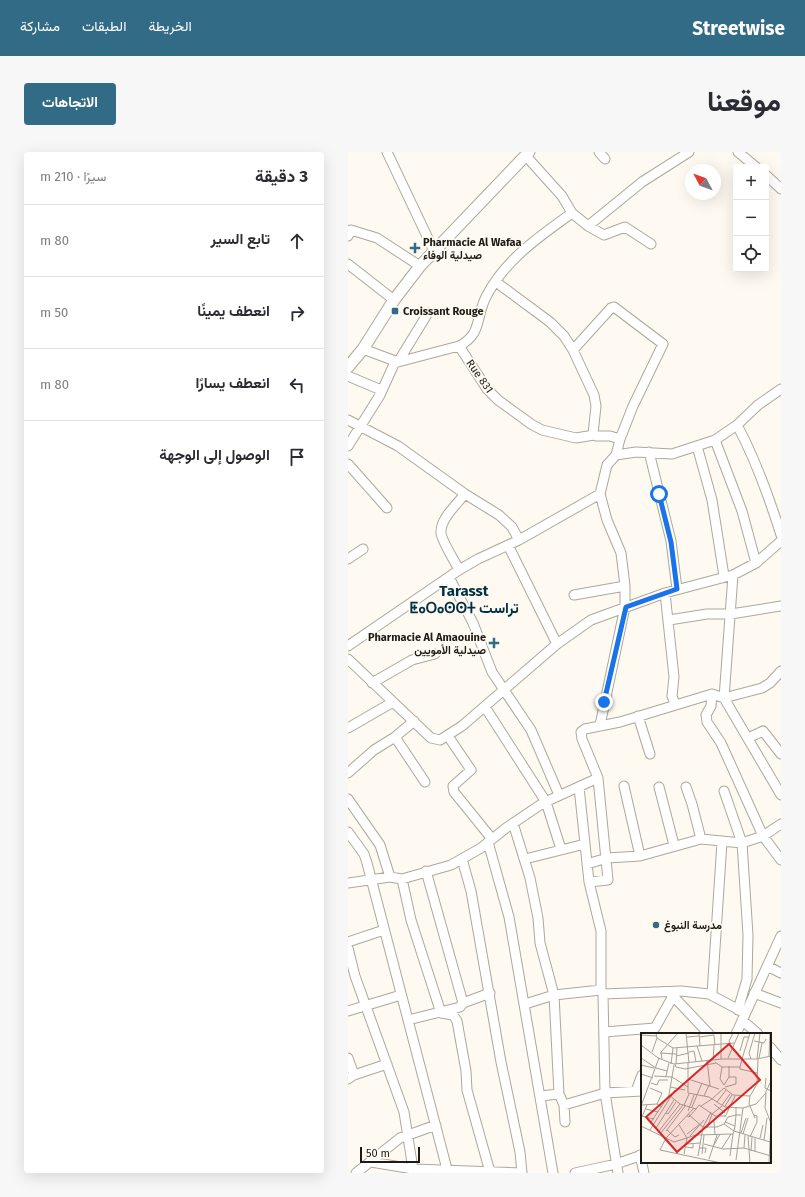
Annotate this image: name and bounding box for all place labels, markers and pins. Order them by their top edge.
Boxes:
place label: Pharmacie Al Wafaa صيدلية الوفاء [423,236,522,262]
marker: Pharmacie Al Wafaa صيدلية الوفاء [410,243,420,253]
place label: Croissant Rouge [403,305,484,318]
marker: Croissant Rouge [390,306,400,316]
place label: Pharmacie Al Amaouine صيدلية الأمويين [368,631,486,657]
marker: Pharmacie Al Amaouine صيدلية الأمويين [489,638,499,648]
place label: مدرسة النبوغ [664,919,722,933]
marker: مدرسة النبوغ [651,920,661,930]

